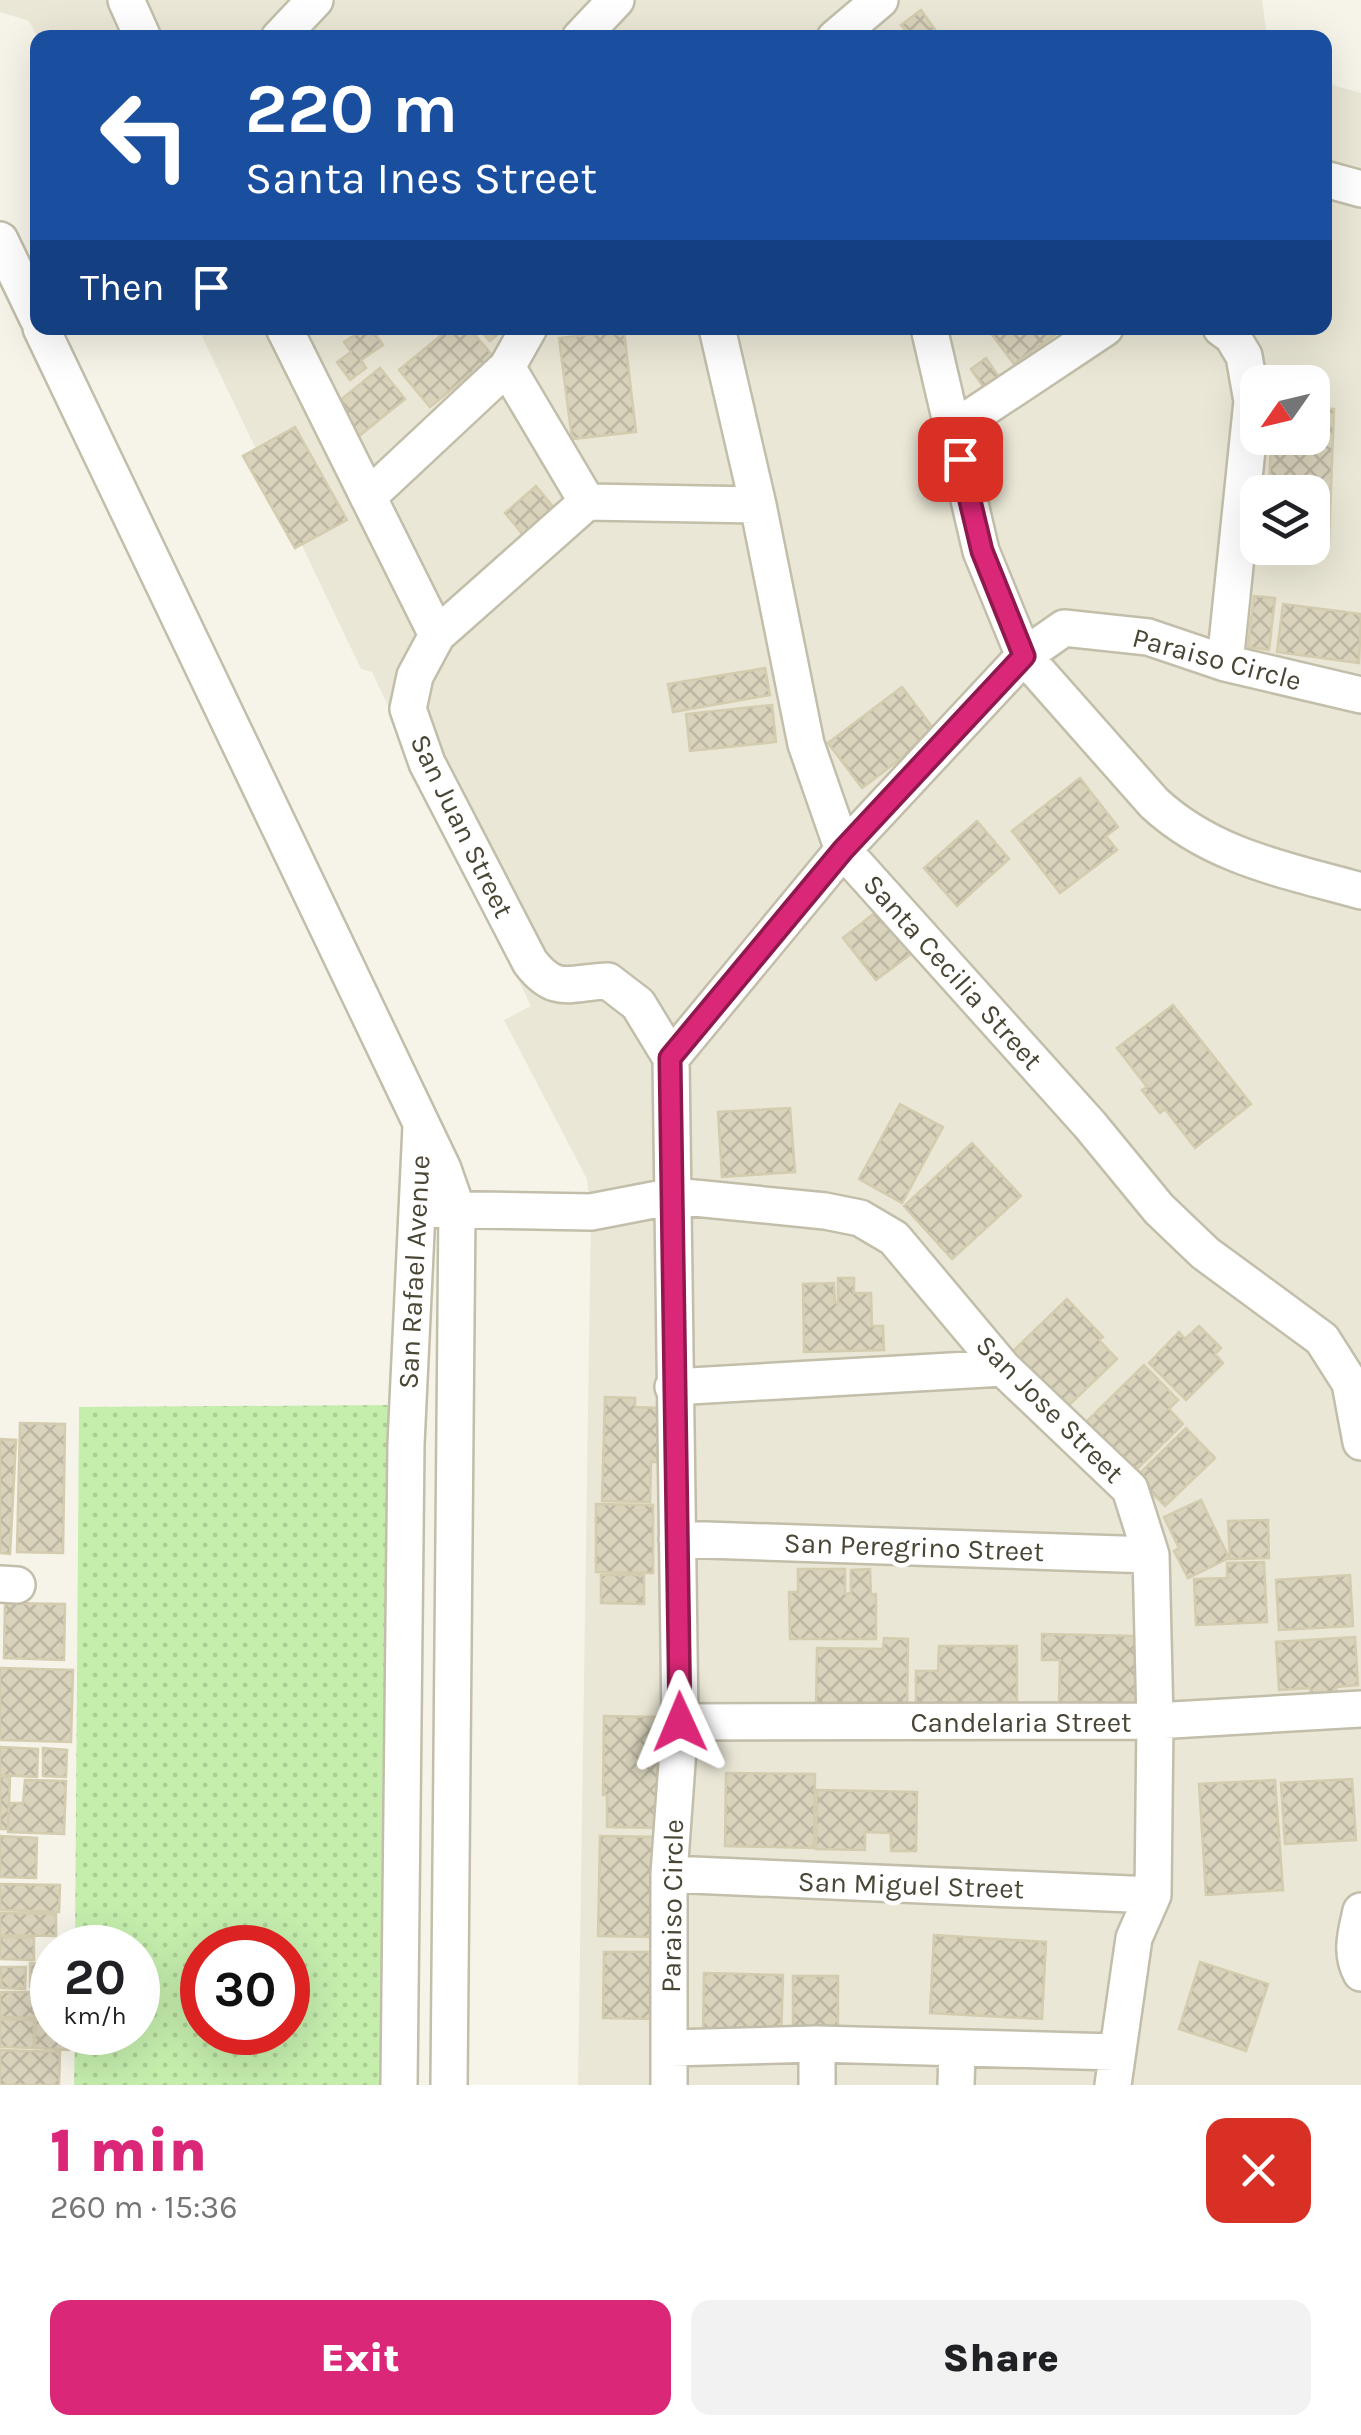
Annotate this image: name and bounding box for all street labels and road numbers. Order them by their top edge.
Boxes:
street label: Paraiso Circle [1129,621,1305,697]
street label: San Juan Street [403,729,521,923]
street label: Santa Cecilia Street [857,868,1049,1076]
street label: San Rafael Avenue [391,1154,437,1390]
street label: San Jose Street [969,1328,1131,1490]
street label: San Peregrino Street [783,1526,1045,1568]
street label: Candelaria Street [910,1706,1132,1739]
street label: Paraiso Circle [654,1819,690,1993]
street label: San Miguel Street [797,1865,1025,1905]

